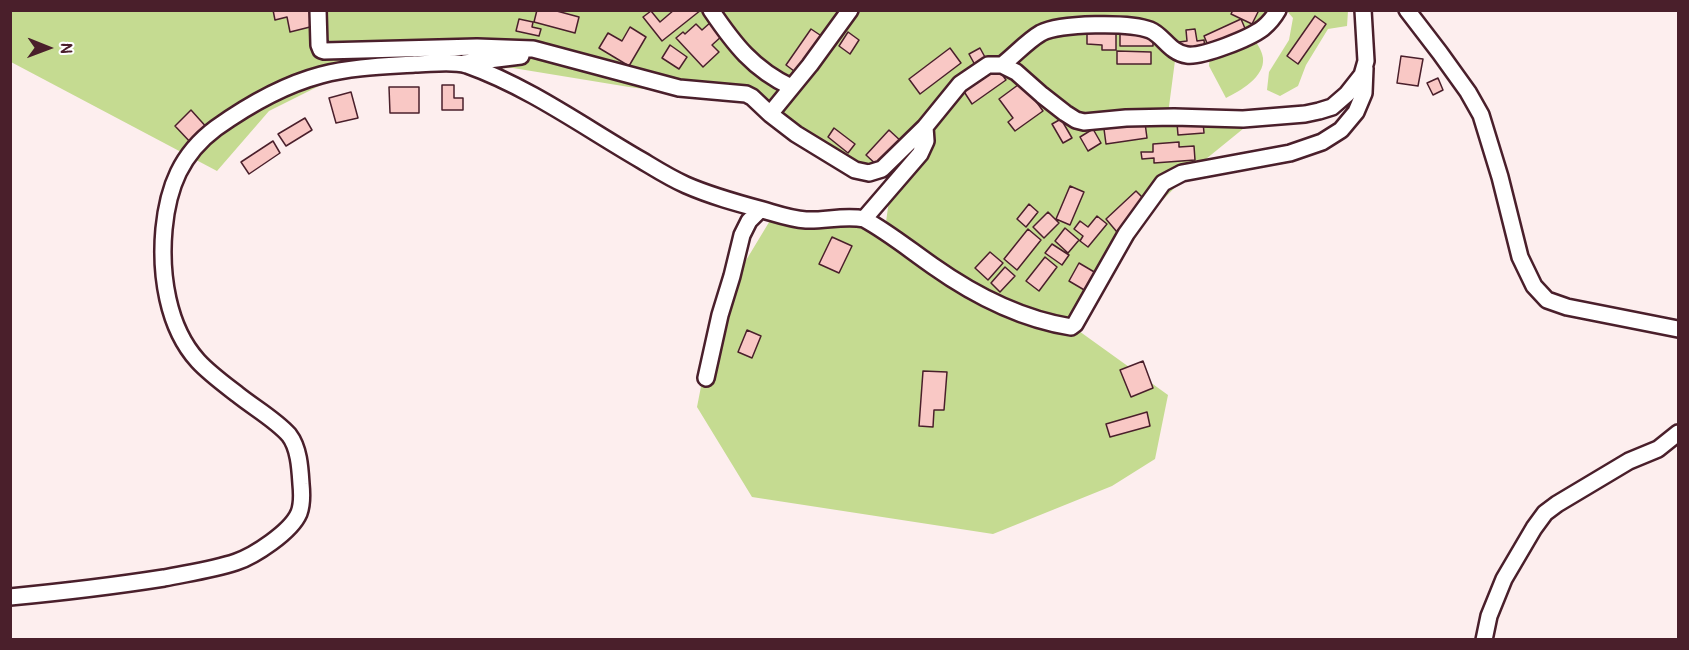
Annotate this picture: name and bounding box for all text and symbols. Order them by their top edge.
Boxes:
north arrow [18,18,78,78]
text: N [56,43,76,54]

